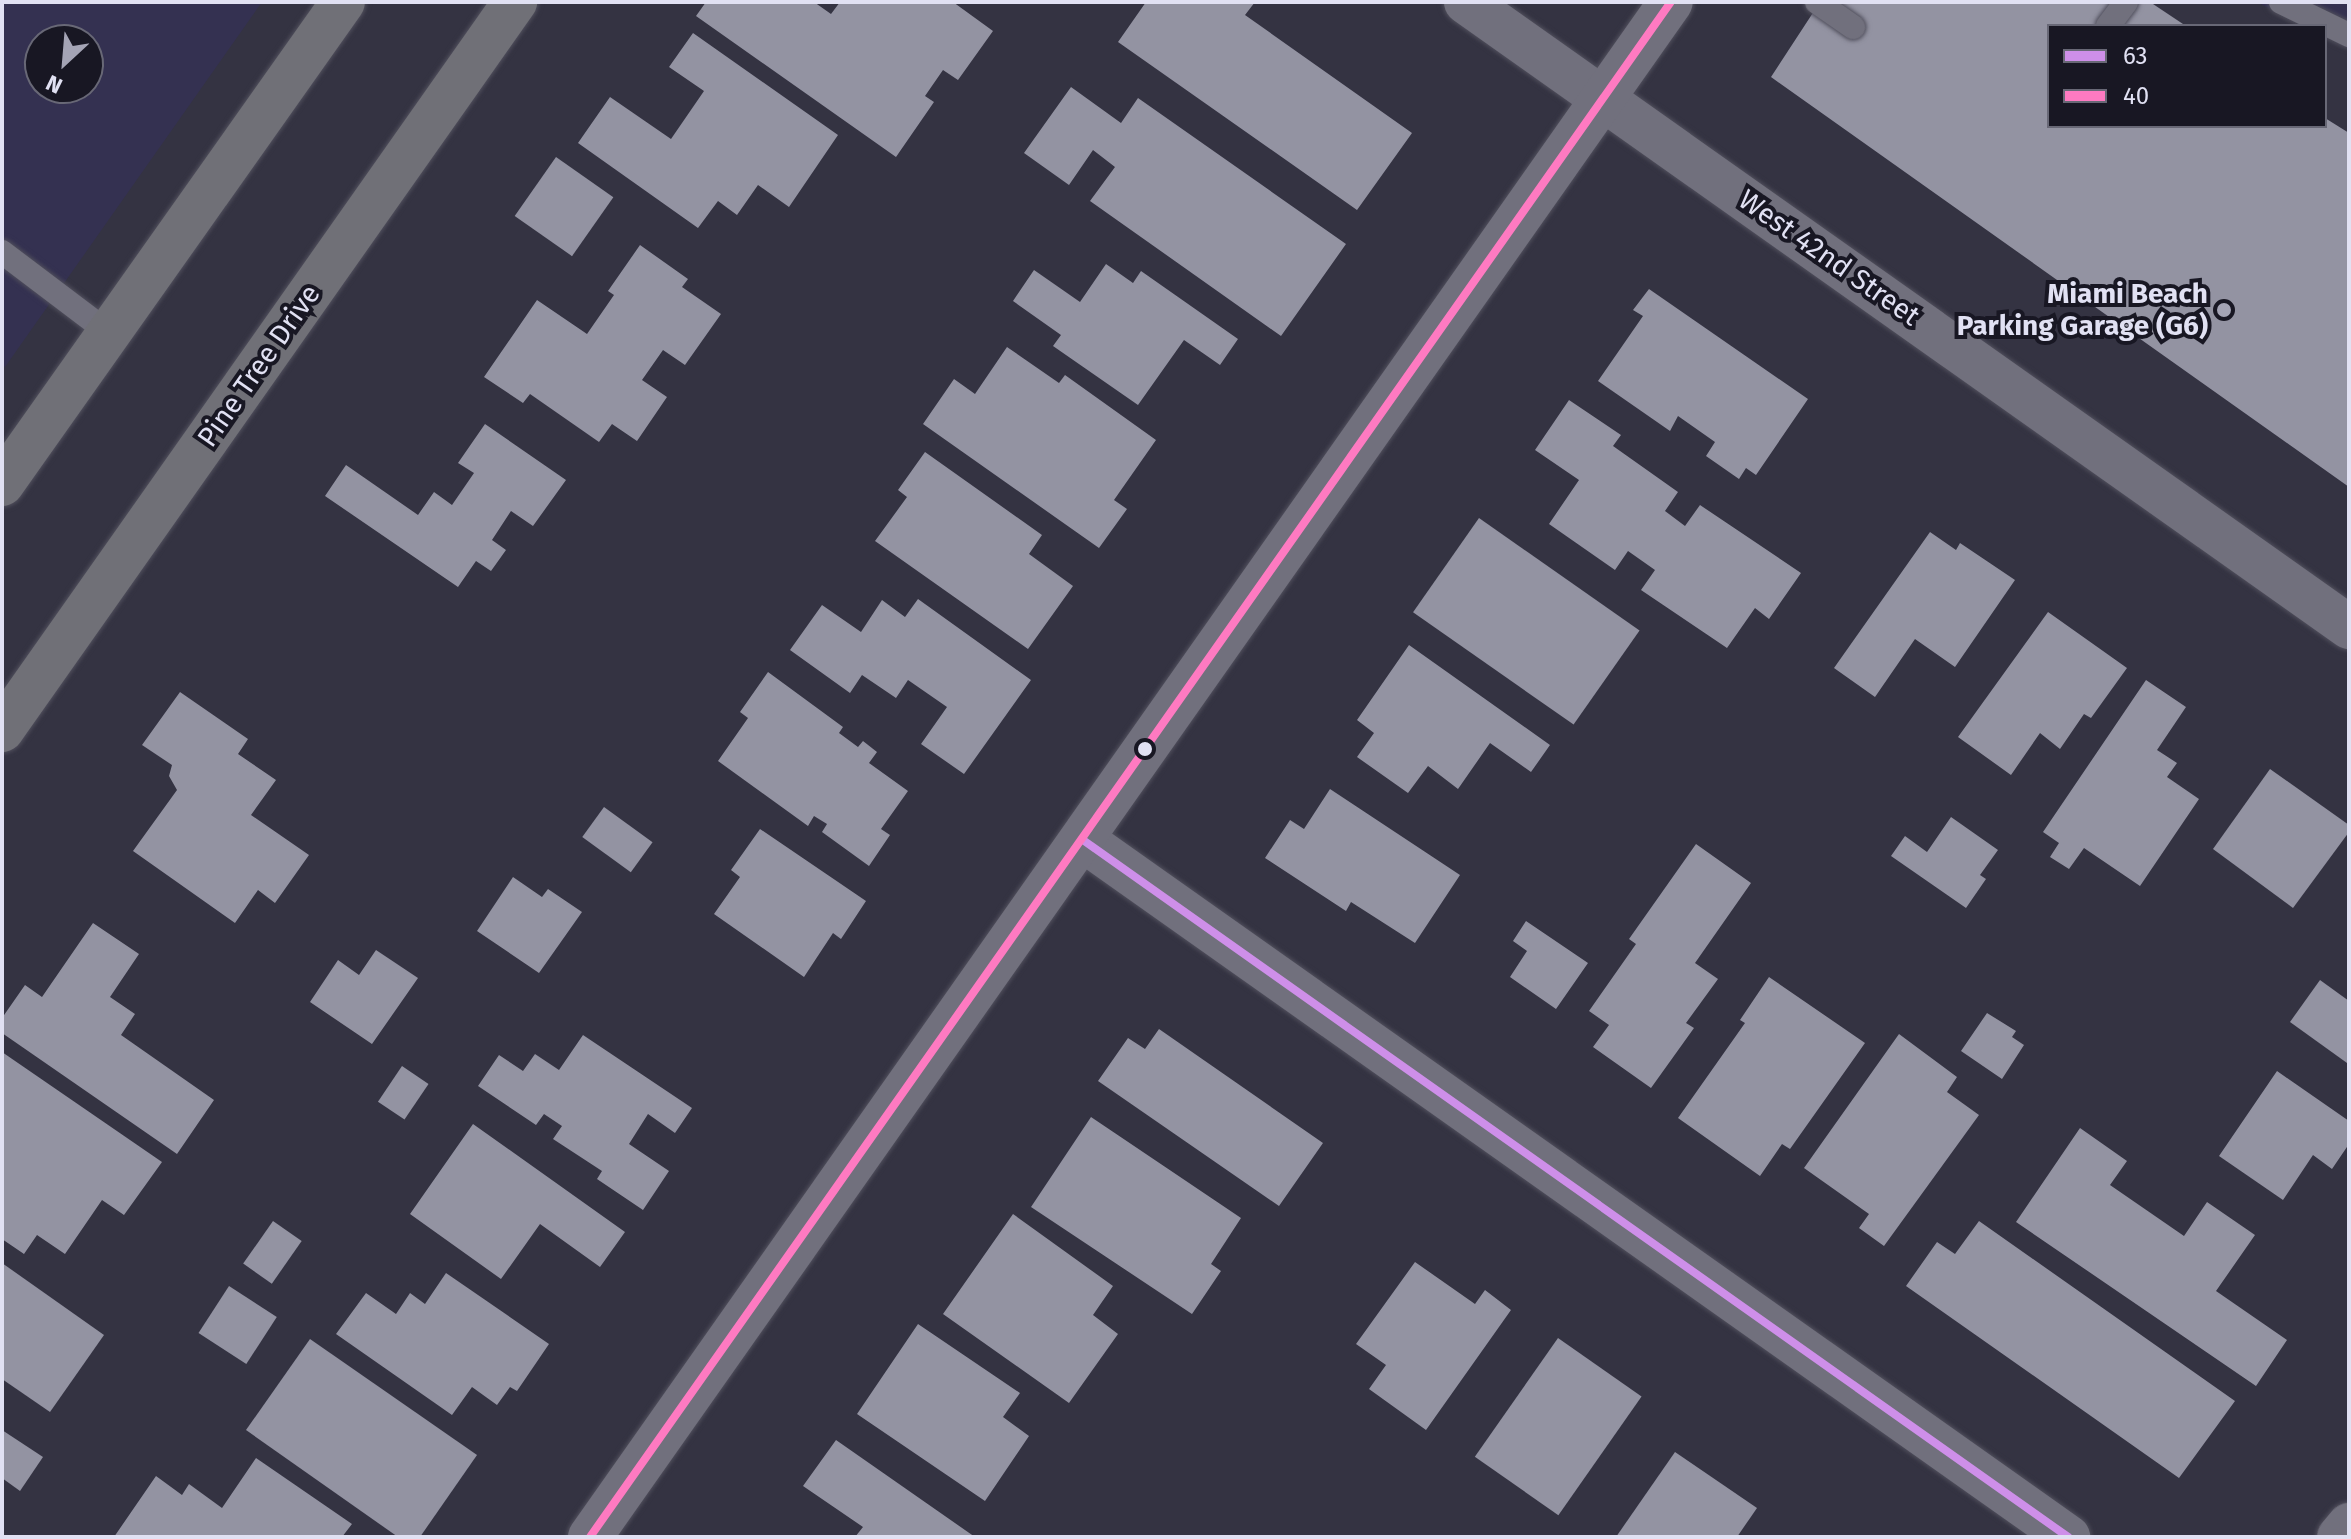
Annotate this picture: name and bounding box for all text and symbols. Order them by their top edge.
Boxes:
north arrow [24,24,104,104]
legend [2047,24,2327,128]
text: 63 [2123,42,2148,70]
text: N [42,69,67,100]
text: 40 [2123,82,2149,110]
street label: West 42nd Street [1732,183,1926,333]
place label: Miami Beach Parking Garage (G6) [1957,277,2208,343]
street label: Pine Tree Drive [191,278,327,454]
marker: Miami Beach Parking Garage (G6) [2215,301,2233,319]
unlabelled marker [1137,741,1153,757]

